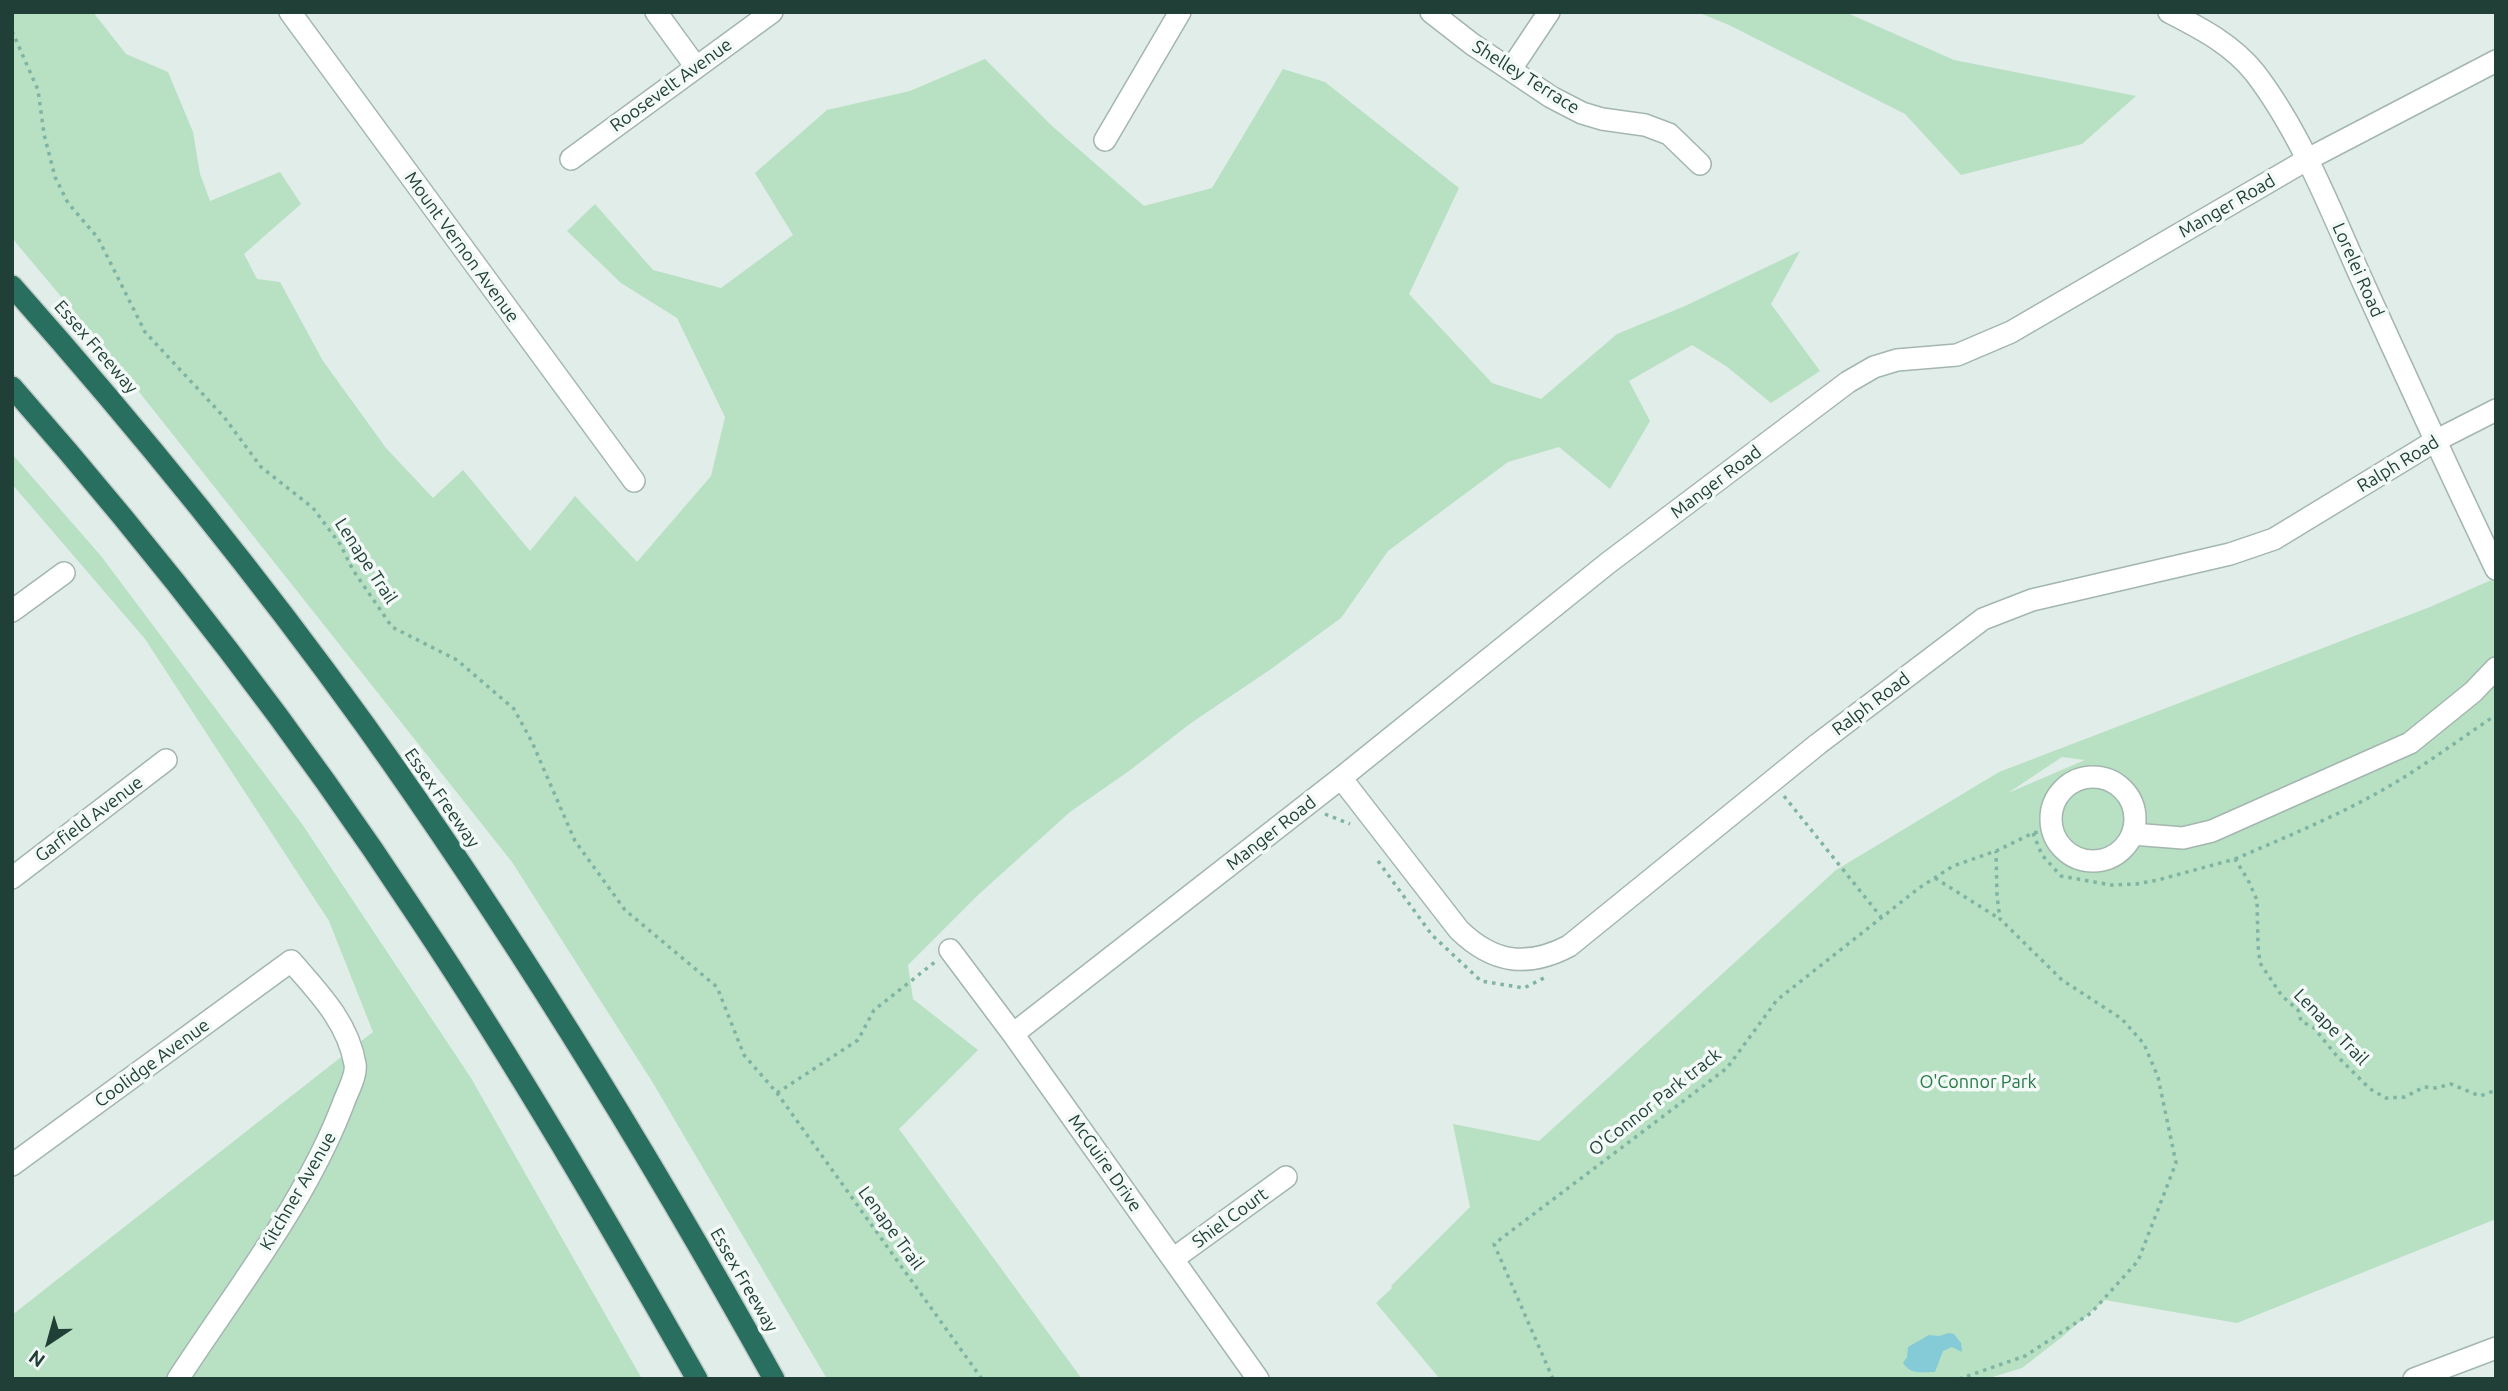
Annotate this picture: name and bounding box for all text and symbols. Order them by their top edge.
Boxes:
street label: Roosevelt Avenue [606,34,736,136]
street label: Shelley Terrace [1469,36,1583,118]
street label: Mount Vernon Avenue [400,167,524,327]
street label: Manger Road [2175,170,2279,242]
street label: Lorelei Road [2328,219,2388,321]
street label: Essex Freeway [50,296,142,398]
street label: Ralph Road [2353,431,2443,497]
street label: Manger Road [1666,441,1766,523]
street label: Lenape Trail [330,514,402,608]
street label: Ralph Road [1828,668,1914,740]
street label: Essex Freeway [400,744,484,852]
street label: Garfield Avenue [31,772,147,866]
street label: Manger Road [1222,791,1320,875]
street label: Lenape Trail [2289,984,2373,1070]
street label: Coolidge Avenue [90,1014,214,1112]
street label: O'Connor Park track [1585,1044,1725,1160]
park label: O'Connor Park [1919,1071,2037,1093]
street label: McGuire Drive [1063,1110,1147,1216]
street label: Kitchner Avenue [255,1128,341,1254]
street label: Lenape Trail [854,1182,928,1274]
street label: Shiel Court [1188,1183,1272,1253]
street label: Essex Freeway [706,1224,782,1336]
north arrow [14,1307,84,1377]
text: N [24,1346,49,1372]

